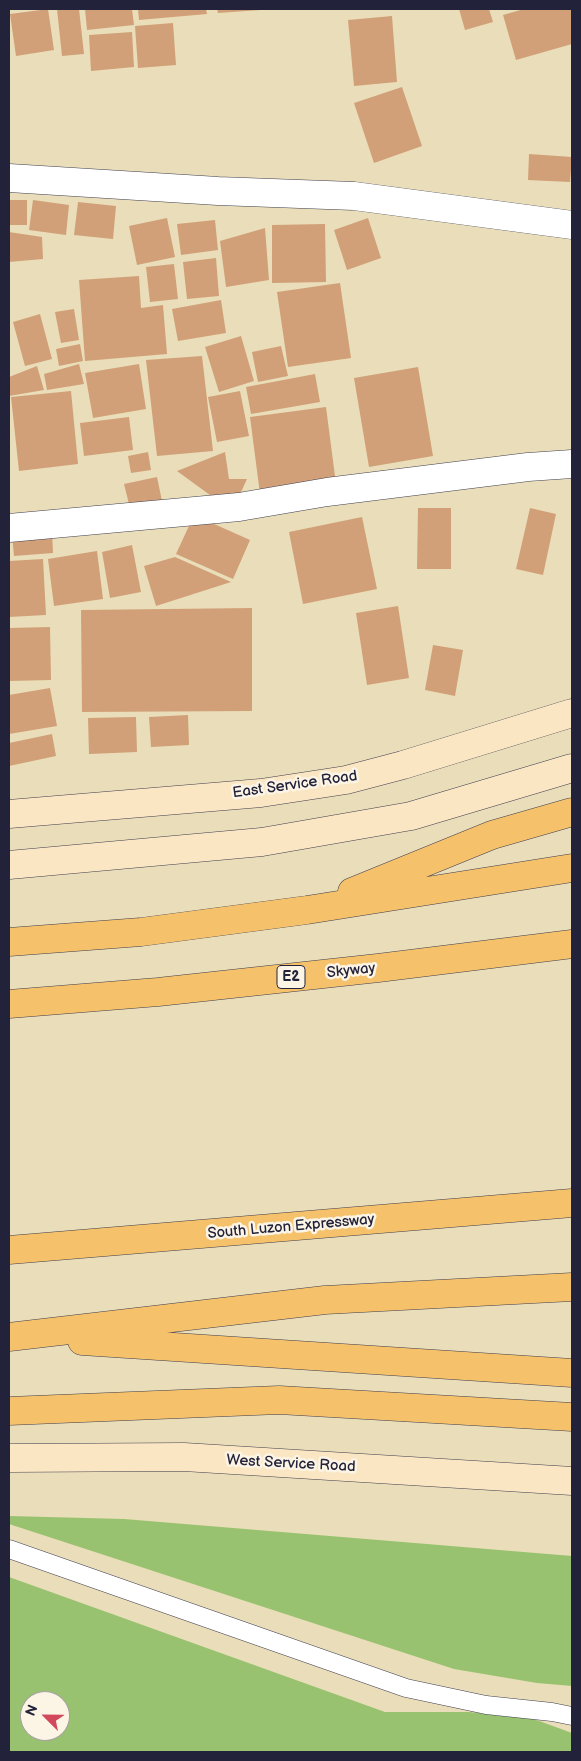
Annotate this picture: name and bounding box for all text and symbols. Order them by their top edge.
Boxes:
street label: East Service Road [231,767,359,803]
street label: Skyway [326,960,376,982]
road number: E2 [277,966,305,989]
street label: South Luzon Expressway [207,1211,375,1243]
street label: West Service Road [226,1452,356,1476]
north arrow [20,1691,70,1741]
text: N [22,1702,42,1719]

